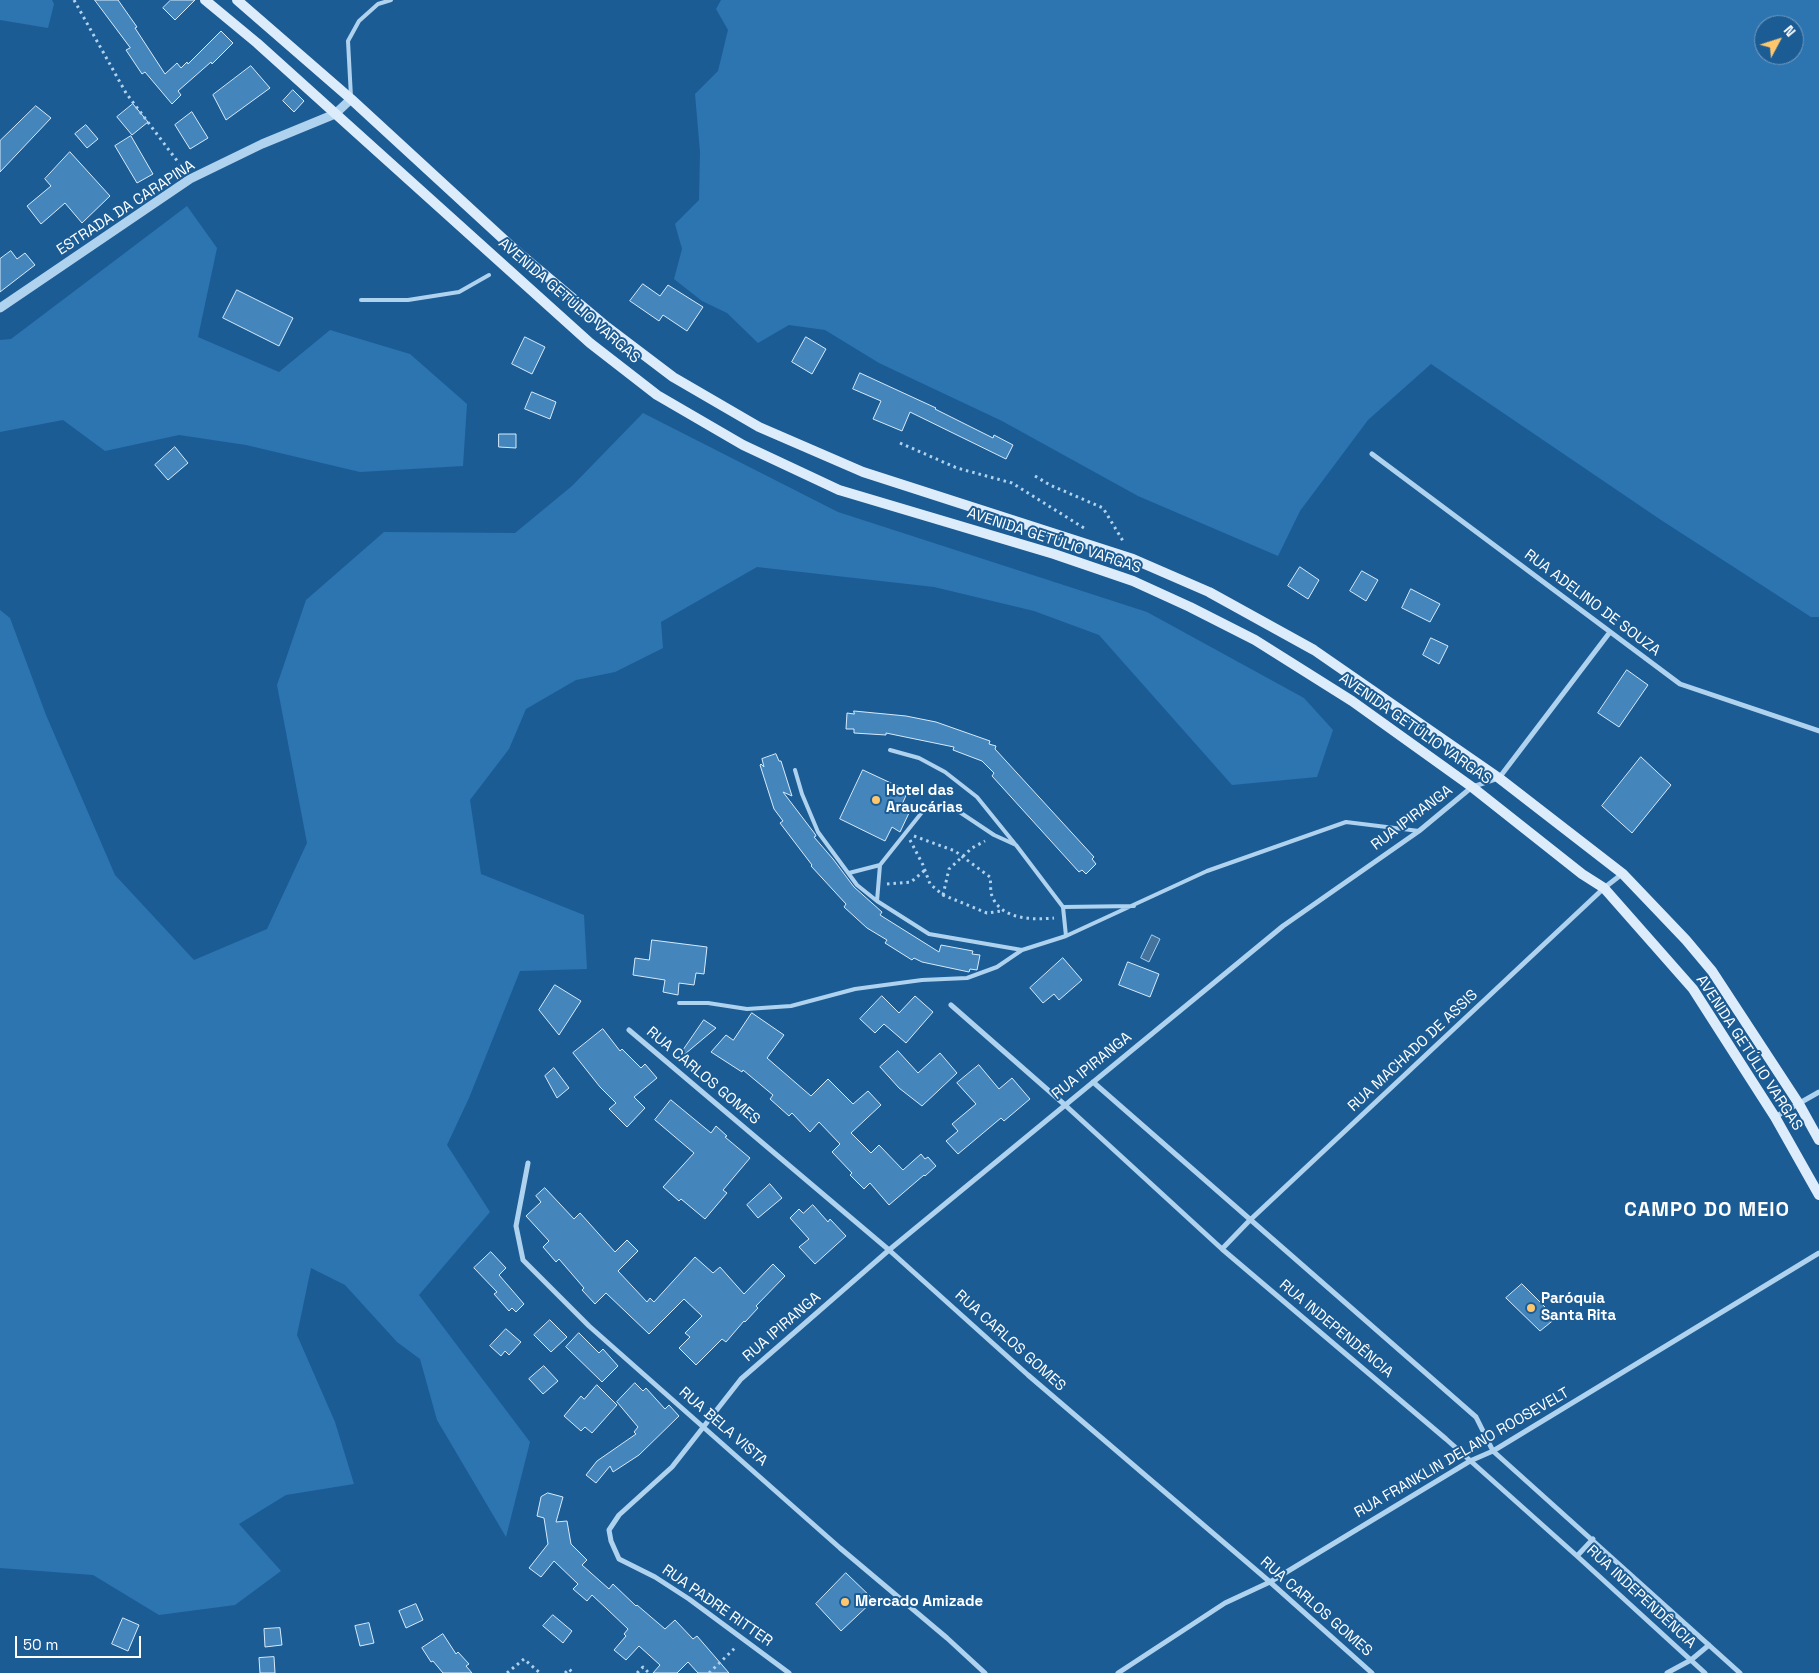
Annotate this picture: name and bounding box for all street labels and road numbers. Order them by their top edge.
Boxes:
street label: ESTRADA DA CARAPINA [54,157,198,259]
street label: AVENIDA GETÚLIO VARGAS [494,235,644,367]
street label: AVENIDA GETÚLIO VARGAS [965,504,1143,578]
street label: RUA ADELINO DE SOUZA [1520,546,1664,660]
street label: AVENIDA GETÚLIO VARGAS [1335,669,1495,789]
street label: RUA IPIRANGA [1368,782,1456,854]
street label: AVENIDA GETÚLIO VARGAS [1692,972,1806,1134]
street label: RUA MACHADO DE ASSIS [1345,986,1481,1116]
street label: RUA CARLOS GOMES [643,1023,763,1129]
street label: RUA IPIRANGA [1049,1028,1135,1104]
street label: RUA INDEPENDÊNCIA [1275,1276,1397,1382]
street label: RUA CARLOS GOMES [951,1287,1069,1395]
street label: RUA IPIRANGA [739,1288,825,1366]
street label: RUA BELA VISTA [675,1384,771,1470]
street label: RUA FRANKLIN DELANO ROOSEVELT [1351,1384,1573,1522]
street label: RUA INDEPENDÊNCIA [1583,1542,1699,1652]
street label: RUA CARLOS GOMES [1256,1553,1376,1661]
street label: RUA PADRE RITTER [658,1561,776,1651]

